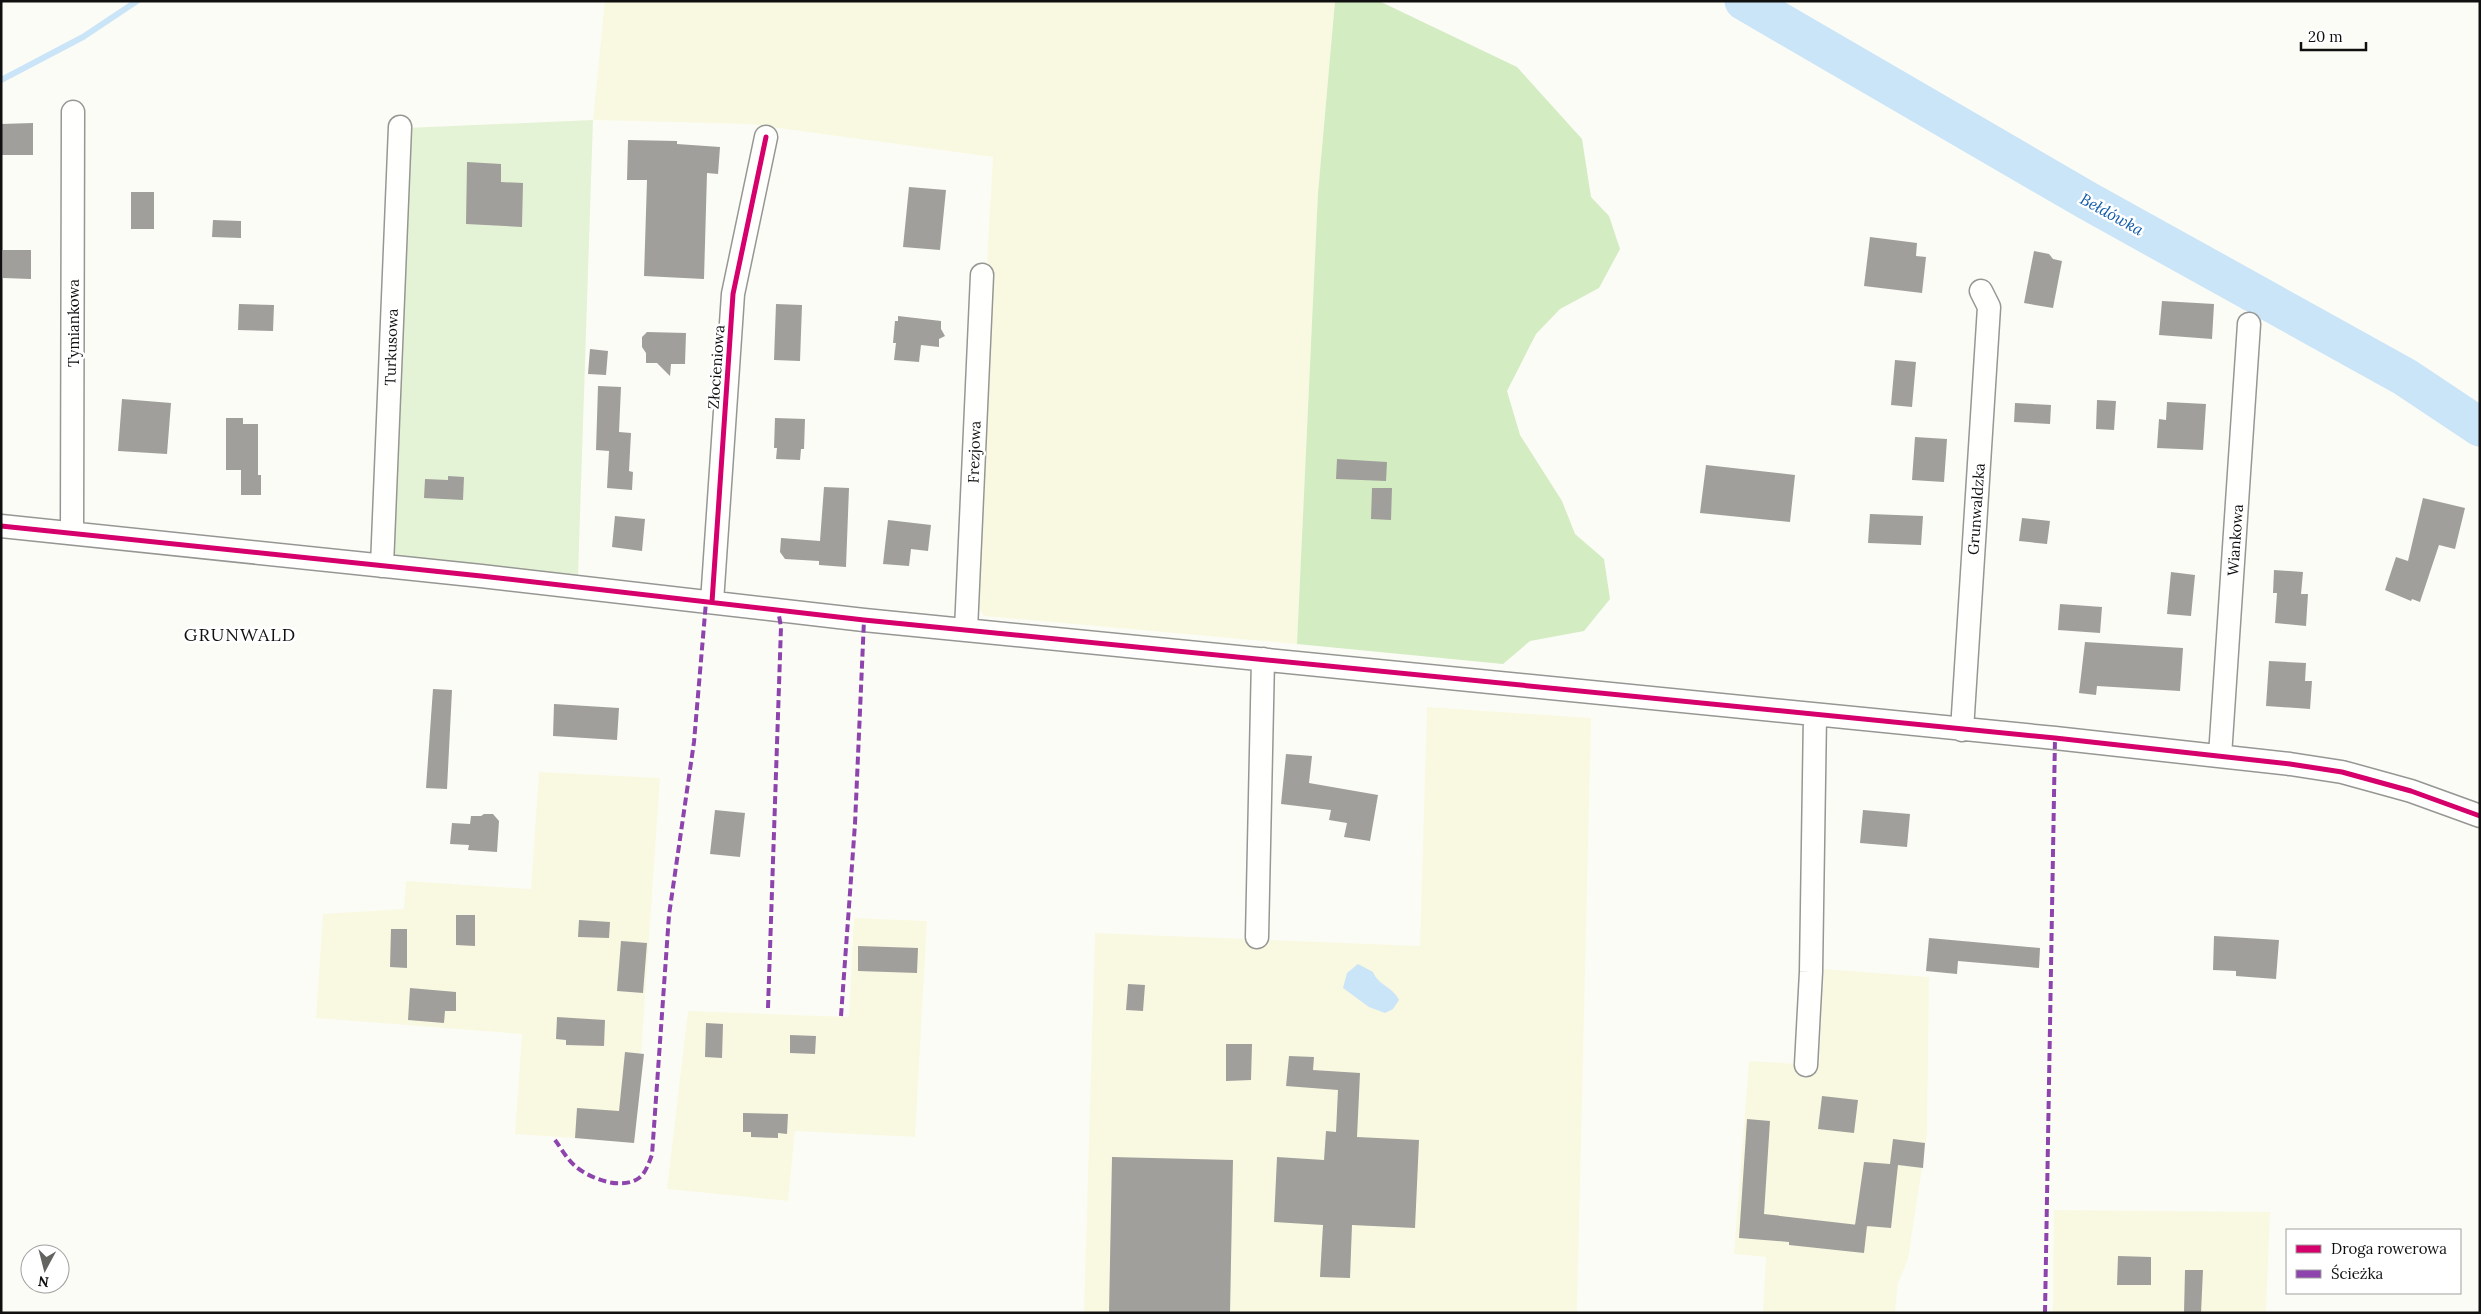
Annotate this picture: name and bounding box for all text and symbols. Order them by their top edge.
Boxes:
scale bar [2301,20,2366,52]
text: 20 m [2308,27,2343,46]
water label: Bełdówka [2077,188,2147,240]
street label: Tymiankowa [64,279,83,367]
street label: Turkusowa [380,308,402,386]
street label: Złocieniowa [704,324,728,410]
street label: Frezjowa [963,420,985,484]
street label: Grunwaldzka [1963,462,1989,555]
street label: Wiankowa [2223,503,2247,577]
district label: GRUNWALD [184,623,296,646]
legend [2286,1229,2461,1294]
text: Droga rowerowa [2331,1239,2447,1258]
north arrow [20,1244,70,1294]
text: Ścieżka [2331,1264,2384,1283]
text: N [37,1272,50,1291]

